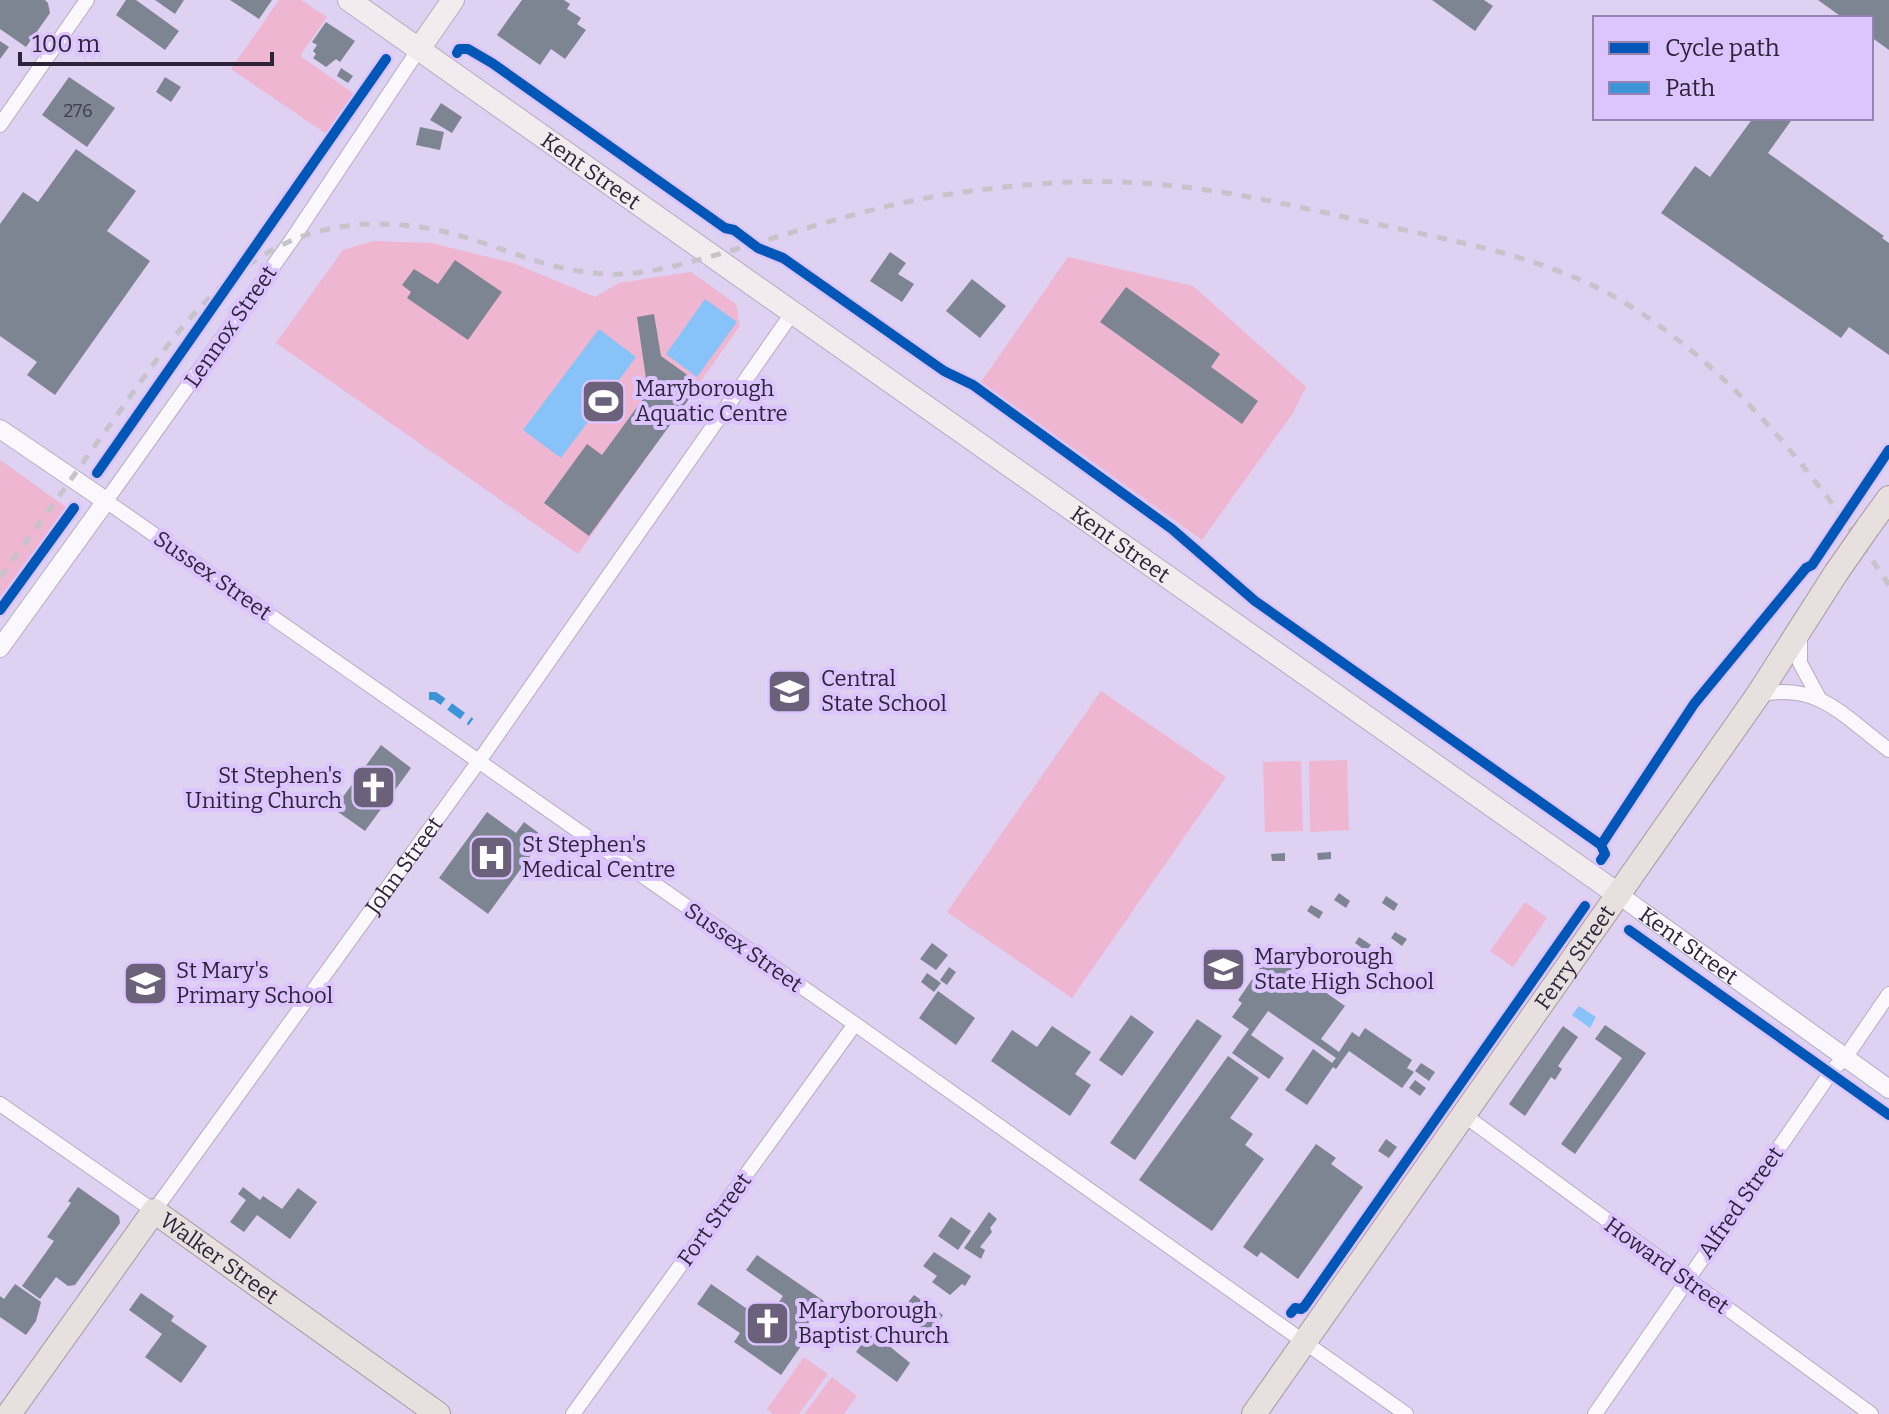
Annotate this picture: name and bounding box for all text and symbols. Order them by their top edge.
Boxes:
scale bar [20,16,272,66]
legend [1593,16,1873,120]
text: 100 m [32,30,100,58]
text: Cycle path [1665,34,1780,62]
text: Path [1665,74,1715,102]
house number: 276 [64,100,92,122]
street label: Kent Street [536,127,646,215]
street label: Lennox Street [179,260,282,392]
place label: Maryborough Aquatic Centre [635,375,788,427]
sports icon: Maryborough Aquatic Centre [580,377,628,425]
street label: Kent Street [1065,500,1175,588]
street label: Sussex Street [149,525,277,626]
place label: Central State School [821,665,947,717]
school or university icon: Central State School [766,667,814,715]
place label: St Stephen's Uniting Church [185,762,342,814]
church icon: St Stephen's Uniting Church [349,764,397,812]
street label: John Street [359,811,448,920]
place label: St Stephen's Medical Centre [522,831,675,883]
hospital icon: St Stephen's Medical Centre [467,833,515,881]
street label: Sussex Street [680,897,808,998]
street label: Ferry Street [1529,900,1621,1015]
street label: Kent Street [1634,901,1743,990]
place label: Maryborough State High School [1254,943,1434,995]
school or university icon: Maryborough State High School [1199,945,1247,993]
place label: St Mary's Primary School [176,957,333,1009]
school or university icon: St Mary's Primary School [121,959,169,1007]
street label: Alfred Street [1692,1141,1789,1263]
street label: Fort Street [672,1168,757,1271]
street label: Walker Street [155,1207,284,1310]
street label: Howard Street [1599,1211,1734,1320]
place label: Maryborough Baptist Church [798,1297,949,1349]
church icon: Maryborough Baptist Church [743,1299,791,1347]

